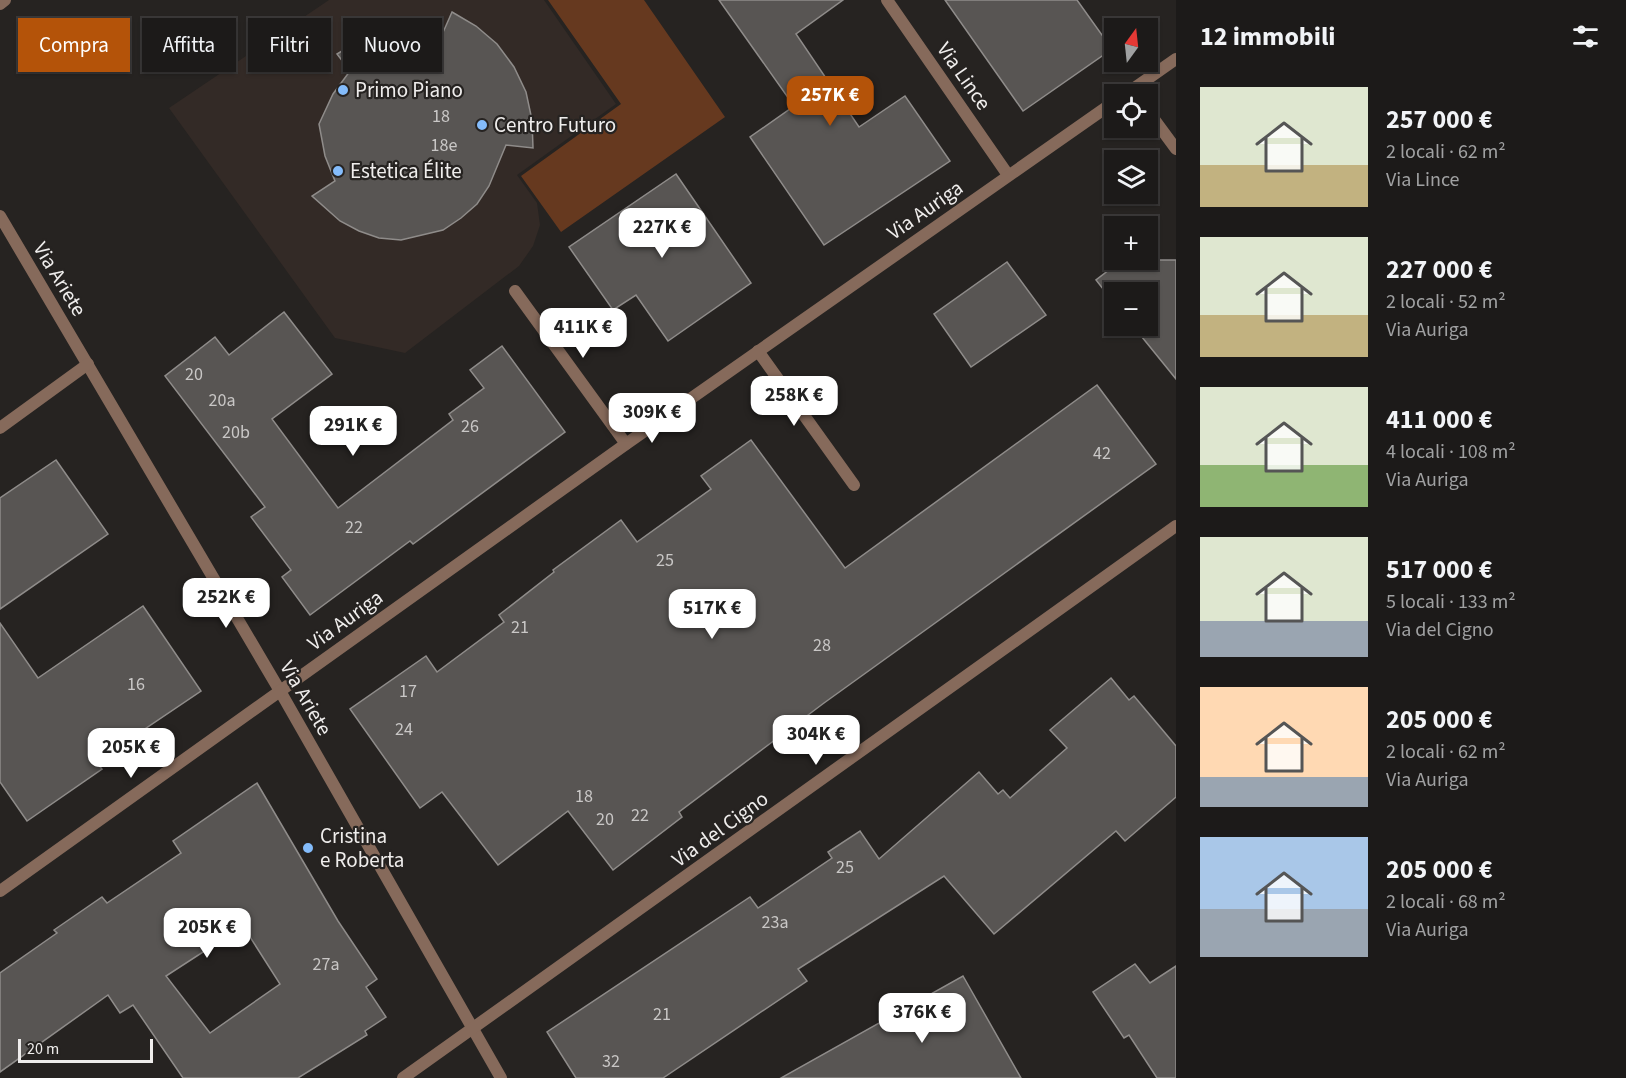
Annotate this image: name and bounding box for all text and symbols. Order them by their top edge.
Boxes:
chip: Compra [18,18,130,72]
chip: Affitta [142,18,236,72]
chip: Filtri [248,18,331,72]
chip: Nuovo [343,18,442,72]
north arrow [1104,18,1158,72]
map controls [1104,18,1158,336]
text: 12 immobili [1200,18,1336,55]
icon: filters [1569,20,1602,53]
street label: Via Lince [930,36,998,116]
place label: Primo Piano [355,75,463,105]
pin: 257K € [781,76,879,127]
text: 257K € [801,81,859,109]
marker: Primo Piano [336,83,350,97]
button: locate [1104,84,1158,138]
text: 257 000 € [1386,101,1493,138]
house number: 18 [432,104,450,129]
place label: Centro Futuro [494,110,616,140]
icon: home [1248,111,1320,183]
marker: Centro Futuro [475,118,489,132]
house number: 18e [431,133,457,158]
text: 2 locali · 62 m² [1386,138,1506,166]
button: layers [1104,150,1158,204]
place label: Estetica Élite [350,156,462,186]
marker: Estetica Élite [331,164,345,178]
text: Via Lince [1386,166,1460,194]
street label: Via Auriga [881,173,969,247]
pin: 227K € [613,208,711,259]
text: 227K € [633,213,691,241]
button: + [1104,216,1158,270]
street label: Via Ariete [26,236,94,322]
text: 227 000 € [1386,251,1493,288]
icon: home [1248,261,1320,333]
button: − [1104,282,1158,336]
text: 2 locali · 52 m² [1386,288,1506,316]
pin: 411K € [534,308,632,359]
text: 411K € [554,313,612,341]
text: Via Auriga [1386,316,1469,344]
house number: 20 [185,362,203,387]
pin: 258K € [745,376,843,427]
text: 258K € [765,381,823,409]
house number: 20a [209,388,235,413]
pin: 309K € [603,393,701,444]
text: 309K € [623,398,681,426]
text: 411 000 € [1386,401,1493,438]
pin: 291K € [304,406,402,457]
text: 291K € [324,411,382,439]
icon: home [1248,411,1320,483]
house number: 26 [461,414,479,439]
house number: 20b [222,420,250,445]
text: 4 locali · 108 m² [1386,438,1516,466]
house number: 42 [1093,441,1111,466]
text: Via Auriga [1386,466,1469,494]
house number: 22 [345,515,363,540]
house number: 25 [656,548,674,573]
text: 517 000 € [1386,551,1493,588]
icon: home [1248,561,1320,633]
pin: 252K € [177,578,275,629]
street label: Via Auriga [301,582,389,658]
text: 252K € [197,583,255,611]
text: 5 locali · 133 m² [1386,588,1516,616]
pin: 517K € [663,589,761,640]
text: 517K € [683,594,741,622]
house number: 21 [511,615,529,640]
text: Via del Cigno [1386,616,1494,644]
house number: 28 [813,633,831,658]
street label: Via Ariete [272,655,340,741]
house number: 16 [127,672,145,697]
house number: 17 [399,679,417,704]
text: 205 000 € [1386,701,1493,738]
icon: home [1248,711,1320,783]
pin: 304K € [767,715,865,766]
house number: 24 [395,717,413,742]
text: 304K € [787,720,845,748]
pin: 205K € [82,728,180,779]
text: 205K € [102,733,160,761]
text: 2 locali · 62 m² [1386,738,1506,766]
text: Via Auriga [1386,766,1469,794]
house number: 18 [575,784,593,809]
street label: Via del Cigno [665,784,775,874]
house number: 22 [631,803,649,828]
house number: 20 [596,807,614,832]
place label: Cristina e Roberta [320,821,404,875]
marker: Cristina e Roberta [301,841,315,855]
text: 205 000 € [1386,851,1493,888]
house number: 25 [836,855,854,880]
icon: home [1248,861,1320,933]
text: 2 locali · 68 m² [1386,888,1506,916]
pin: 205K € [158,908,256,959]
house number: 23a [762,910,788,935]
text: 205K € [178,913,236,941]
text: Via Auriga [1386,916,1469,944]
house number: 27a [313,952,339,977]
pin: 376K € [873,993,971,1044]
text: 376K € [893,998,951,1026]
house number: 21 [653,1002,671,1027]
scale bar [18,1036,153,1064]
text: 20 m [27,1038,59,1060]
house number: 32 [602,1049,620,1074]

